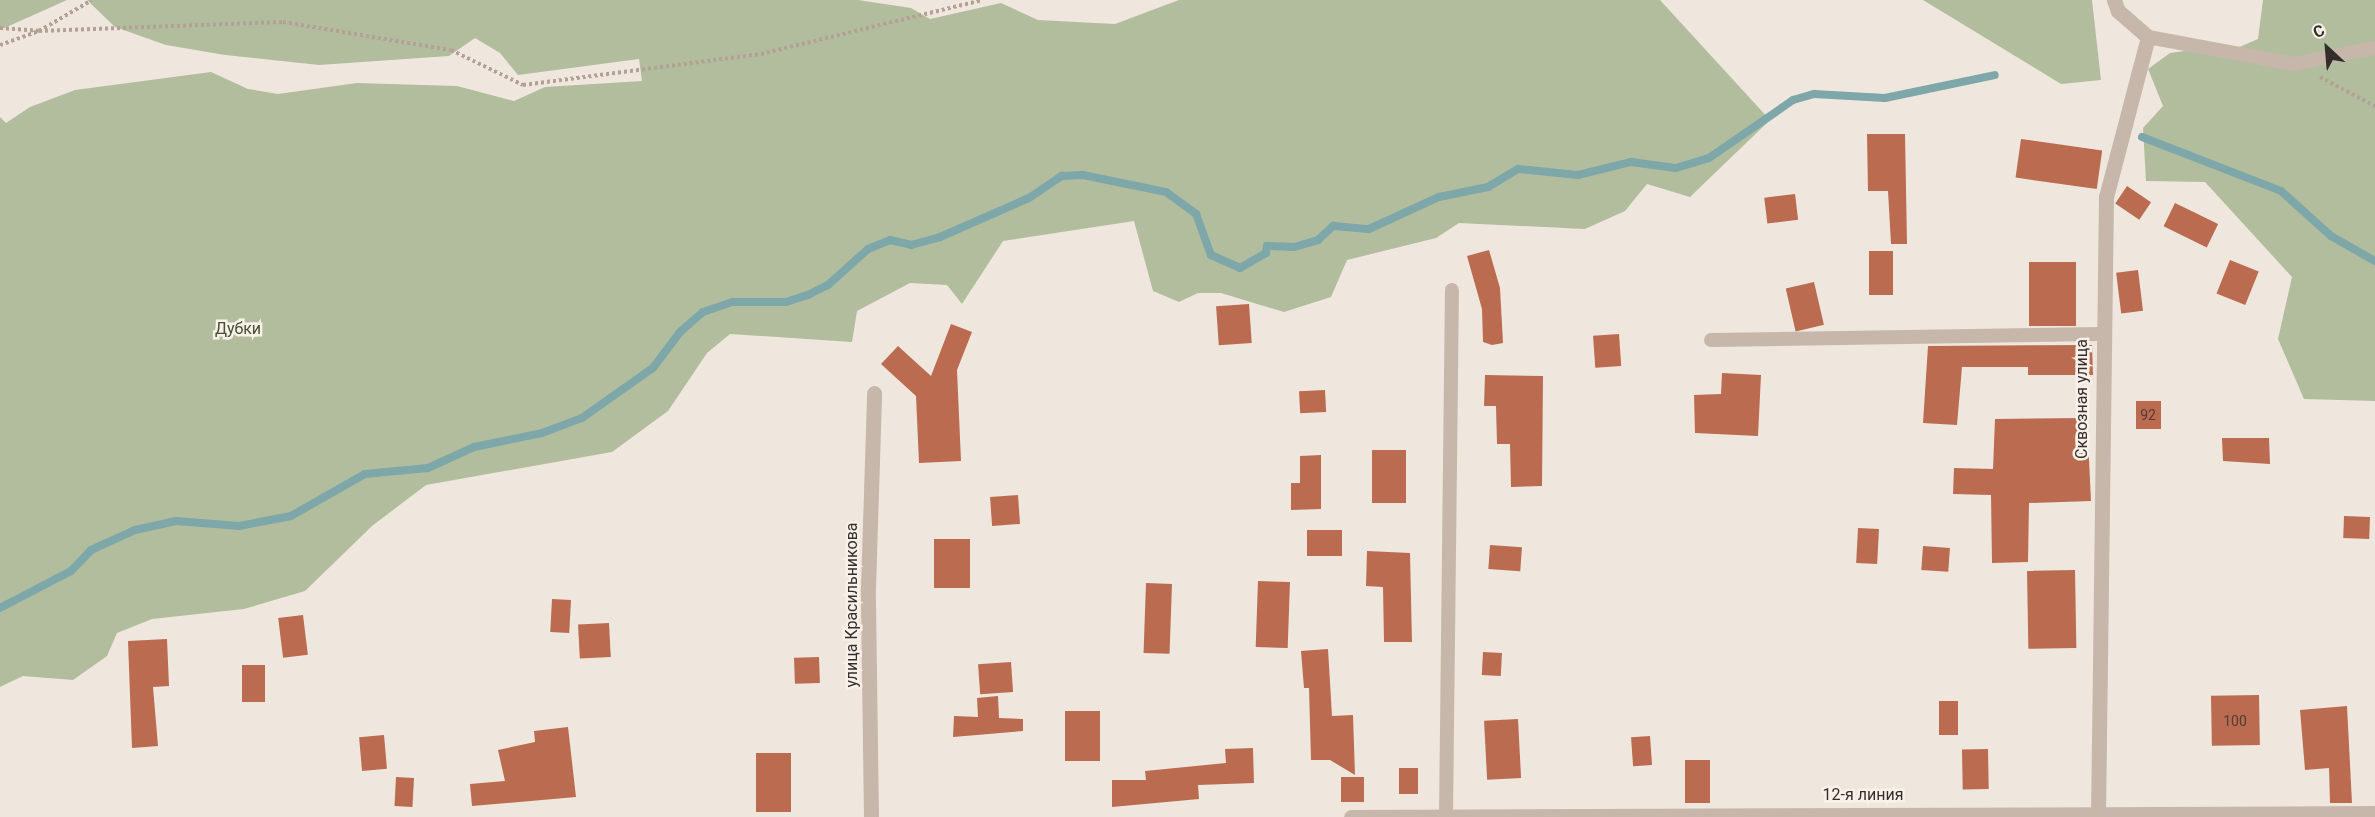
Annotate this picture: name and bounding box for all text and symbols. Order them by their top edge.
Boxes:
north arrow [2297,18,2357,78]
text: С [2310,21,2328,42]
park label: Дубки [215,319,261,339]
street label: Сквозная улица [2072,339,2092,459]
house number: 92 [2140,407,2156,423]
street label: улица Красильникова [842,522,862,688]
house number: 100 [2223,713,2247,729]
street label: 12-я линия [1823,785,1903,805]

